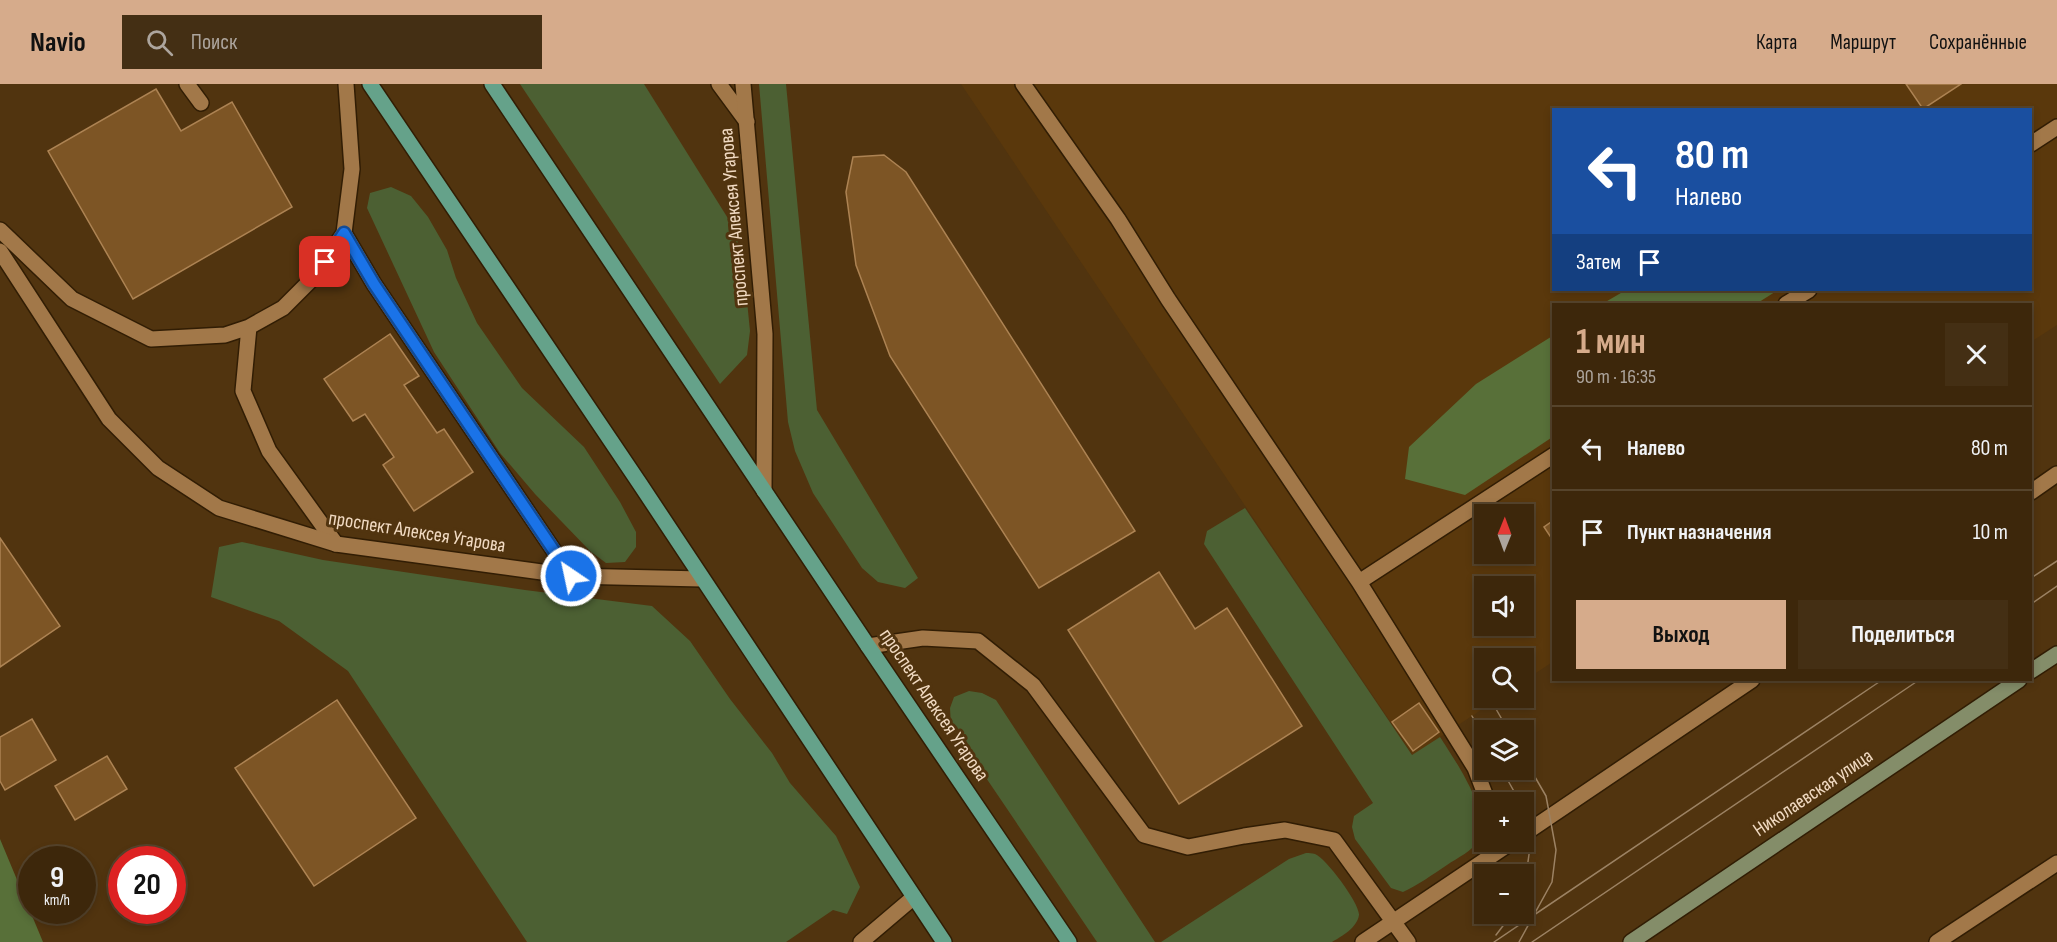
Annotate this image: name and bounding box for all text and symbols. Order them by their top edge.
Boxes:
search box [122,15,542,69]
text: Navio [30,26,86,59]
icon: search [143,26,176,59]
text: Поиск [191,29,237,56]
text: Карта [1756,30,1797,55]
text: Маршрут [1830,30,1896,55]
text: Сохранённые [1929,30,2027,55]
street label: проспект Алексея Угарова [714,127,754,307]
text: 80 m [1675,130,1749,181]
icon: left [1576,132,1654,210]
text: Налево [1675,181,1742,213]
pin [299,236,350,287]
icon: arrive [308,245,341,278]
icon: arrive [1633,246,1666,279]
text: Затем [1576,249,1621,276]
text: 1 мин [1576,321,1646,364]
button: close [1945,323,2008,386]
text: 90 m · 16:35 [1576,365,1656,389]
icon: left [1576,432,1609,465]
text: Налево [1627,435,1685,462]
text: 80 m [1971,435,2008,462]
north arrow [1474,504,1534,564]
map controls [1474,504,1534,924]
street label: проспект Алексея Угарова [327,506,507,558]
icon: arrive [1576,516,1609,549]
text: Пункт назначения [1627,519,1771,546]
text: 10 m [1973,519,2008,546]
position arrow [539,544,603,608]
button: sound [1474,576,1534,636]
button: Выход [1576,600,1786,669]
button: Поделиться [1798,600,2008,669]
street label: проспект Алексея Угарова [874,624,994,786]
button: search [1474,648,1534,708]
button: layers [1474,720,1534,780]
street label: Николаевская улица [1749,744,1877,842]
button: + [1474,792,1534,852]
speed limit sign: 20 [108,846,186,924]
text: 9 [50,860,64,896]
button: − [1474,864,1534,924]
text: km/h [44,891,70,910]

